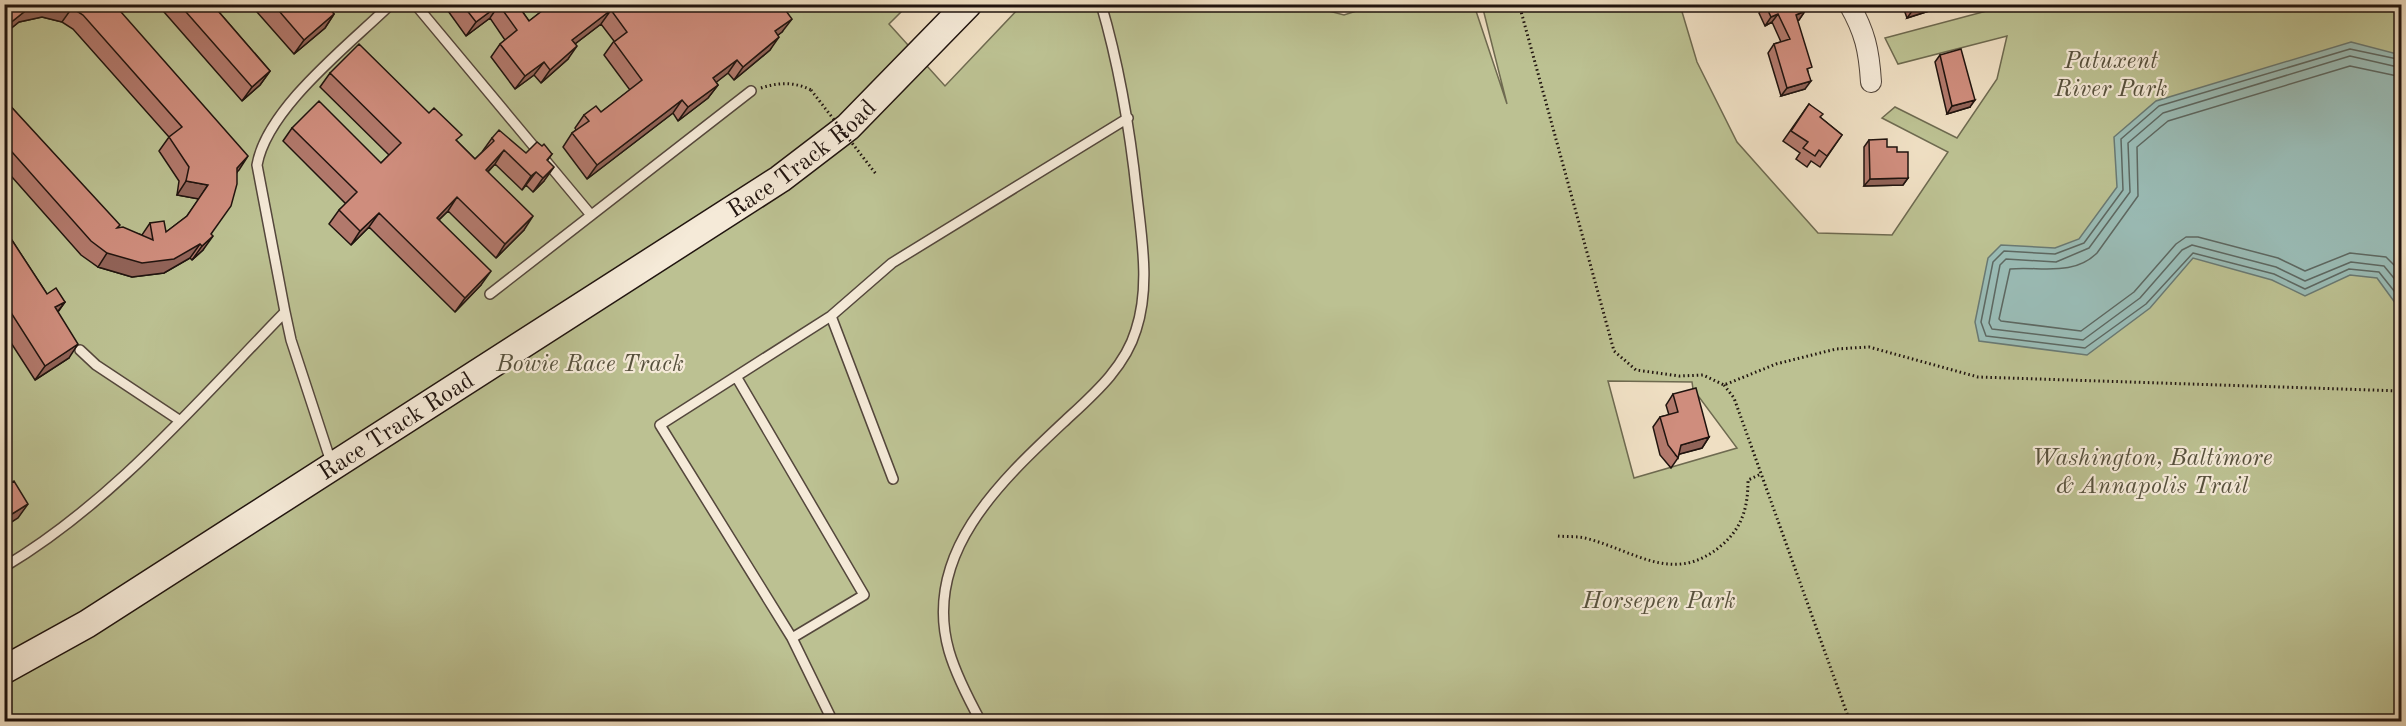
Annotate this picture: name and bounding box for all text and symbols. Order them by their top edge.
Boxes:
park label: Patuxent River Park [2053,50,2168,102]
street label: Race Track Road [724,96,881,223]
park label: Bowie Race Track [495,353,684,377]
street label: Race Track Road [315,369,479,486]
park label: Washington, Baltimore & Annapolis Trail [2031,447,2273,499]
park label: Horsepen Park [1581,590,1736,614]

